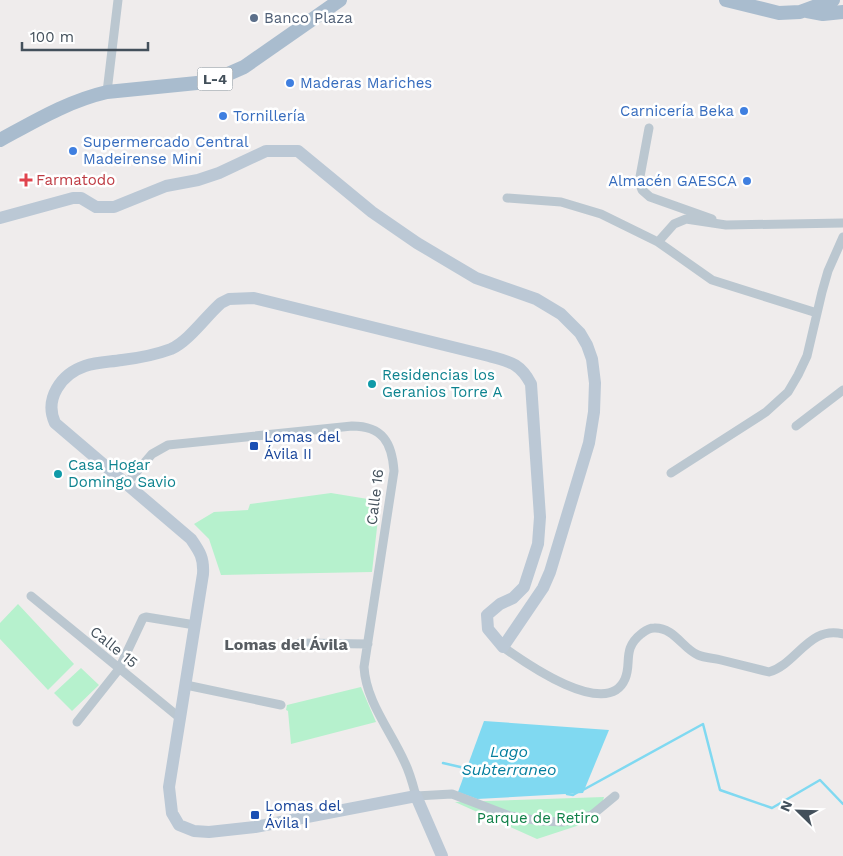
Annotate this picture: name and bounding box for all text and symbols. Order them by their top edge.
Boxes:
place label: Banco Plaza [264,9,353,27]
marker: Banco Plaza [248,12,260,24]
scale bar [22,20,149,52]
text: 100 m [30,28,74,46]
road number: L-4 [198,68,232,90]
place label: Maderas Mariches [300,74,432,92]
marker: Maderas Mariches [284,77,296,89]
place label: Carnicería Beka [620,102,734,120]
marker: Carnicería Beka [738,105,750,117]
place label: Tornillería [233,107,306,125]
marker: Tornillería [217,110,229,122]
place label: Supermercado Central Madeirense Mini [83,133,249,168]
marker: Supermercado Central Madeirense Mini [67,145,79,157]
place label: Farmatodo [36,171,115,189]
place label: Almacén GAESCA [608,172,737,190]
marker: Farmatodo [20,174,32,186]
marker: Almacén GAESCA [741,175,753,187]
place label: Residencias los Geranios Torre A [382,366,502,401]
marker: Residencias los Geranios Torre A [366,378,378,390]
place label: Lomas del Ávila II [264,428,341,463]
marker: Lomas del Ávila II [248,440,260,452]
place label: Casa Hogar Domingo Savio [68,456,176,491]
marker: Casa Hogar Domingo Savio [52,468,64,480]
street label: Calle 16 [363,468,387,526]
street label: Calle 15 [87,622,141,672]
district label: Lomas del Ávila [224,635,348,654]
water label: Lago Subterraneo [462,742,556,779]
north arrow [773,786,823,836]
place label: Lomas del Ávila I [265,797,342,832]
text: N [777,798,795,814]
marker: Lomas del Ávila I [249,809,261,821]
park label: Parque de Retiro [477,809,599,827]

